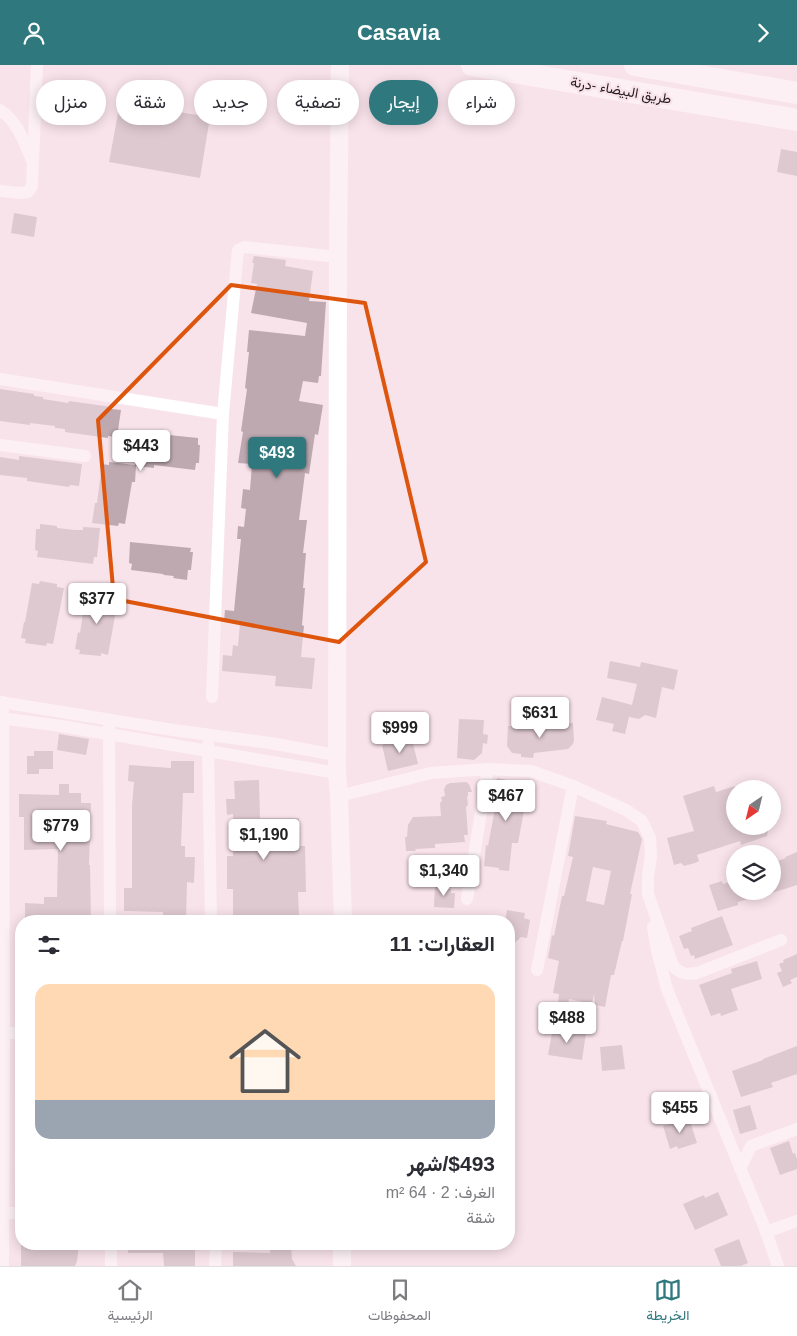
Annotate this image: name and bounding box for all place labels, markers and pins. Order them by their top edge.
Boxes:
pin: $443 [111,429,171,472]
pin: $493 [247,437,307,479]
pin: $377 [67,583,127,625]
pin: $631 [510,697,570,739]
pin: $999 [370,711,430,754]
pin: $467 [476,779,536,822]
pin: $779 [31,809,91,852]
pin: $1,190 [223,819,305,861]
pin: $1,340 [403,855,485,897]
pin: $488 [537,1001,597,1044]
pin: $455 [650,1091,710,1134]

